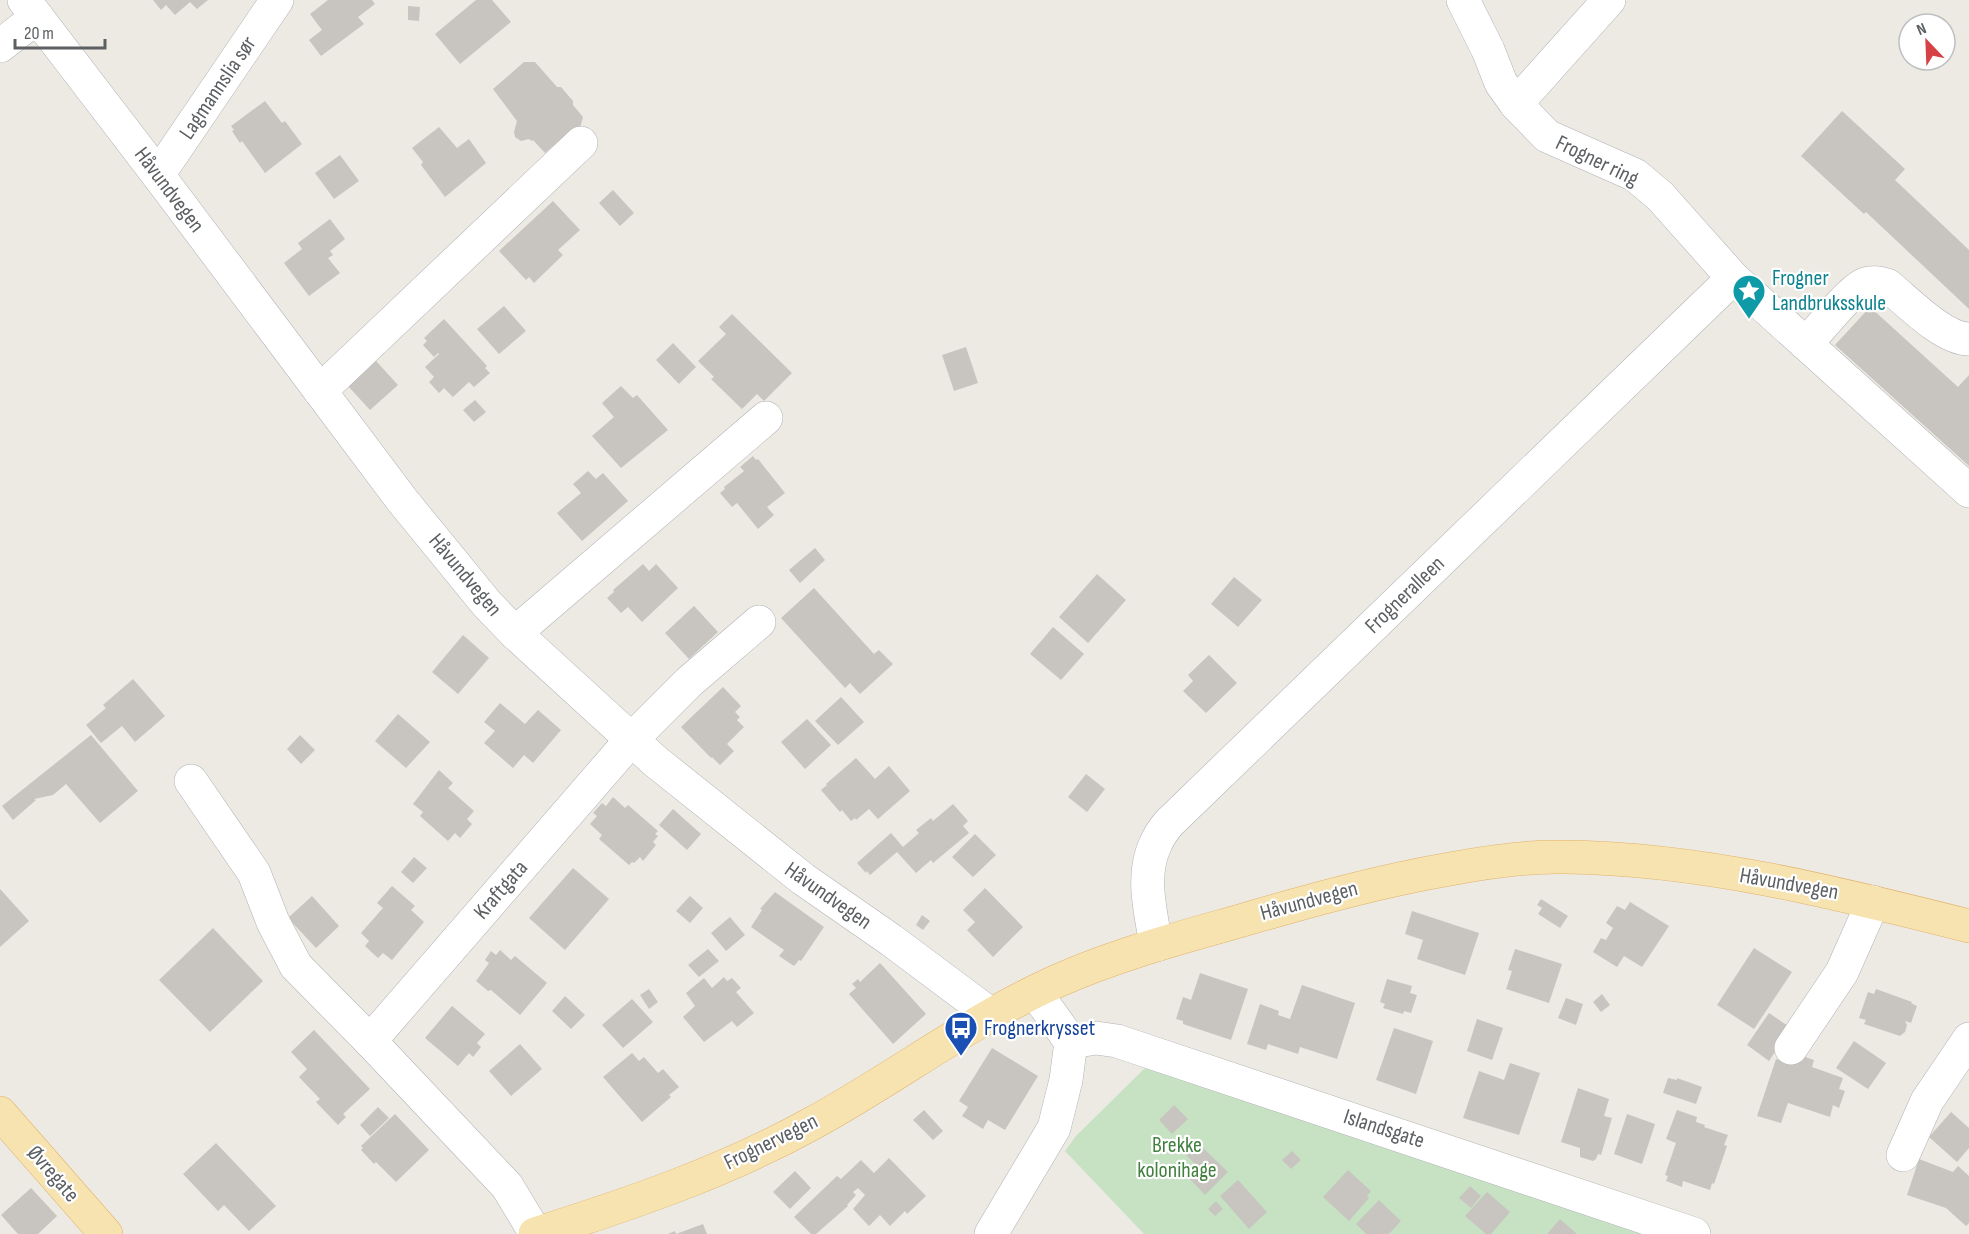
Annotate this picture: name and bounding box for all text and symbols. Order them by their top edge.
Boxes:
scale bar [15,12,105,50]
north arrow [1897,12,1957,72]
text: N [1914,19,1929,40]
text: 20 m [24,23,54,44]
street label: Lagmannslia sør [174,31,262,145]
street label: Frogner ring [1551,129,1643,193]
street label: Håvundvegen [128,142,210,238]
place label: Frogner Landbruksskule [1772,265,1886,317]
place icon: Frogner Landbruksskule [1731,273,1767,320]
street label: Håvundvegen [423,528,507,622]
street label: Frogneralleen [1360,551,1450,639]
street label: Kraftgata [468,855,534,925]
street label: Håvundvegen [779,856,877,936]
street label: Håvundvegen [1737,862,1841,906]
street label: Håvundvegen [1257,875,1361,927]
bus stop icon: Frognerkrysset [943,1010,979,1057]
place label: Frognerkrysset [984,1015,1095,1042]
street label: Islandsgate [1340,1103,1428,1155]
street label: Frognervegen [720,1108,822,1176]
park label: Brekke kolonihage [1137,1132,1217,1184]
street label: Øvregate [21,1140,85,1208]

